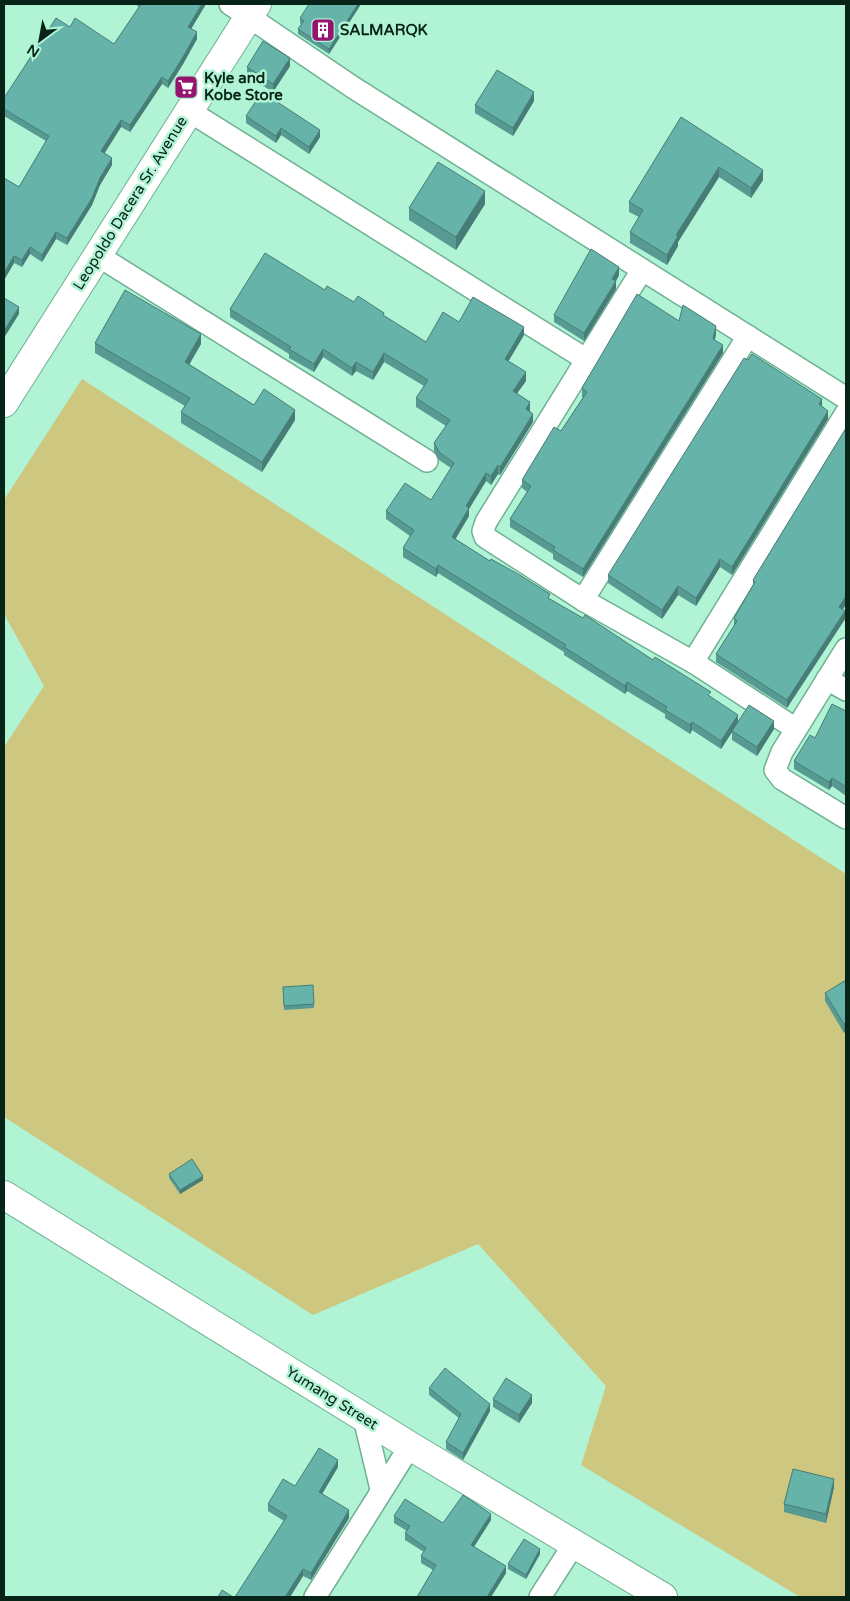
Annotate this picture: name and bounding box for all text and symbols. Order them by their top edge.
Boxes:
north arrow [15,15,65,65]
building icon: SALMARQK [310,17,336,43]
place label: SALMARQK [340,21,428,39]
text: N [24,40,43,61]
place label: Kyle and Kobe Store [204,69,283,104]
supermarket icon: Kyle and Kobe Store [173,74,199,100]
street label: Leopoldo Dacera Sr. Avenue [69,113,191,293]
street label: Yumang Street [283,1362,382,1434]

